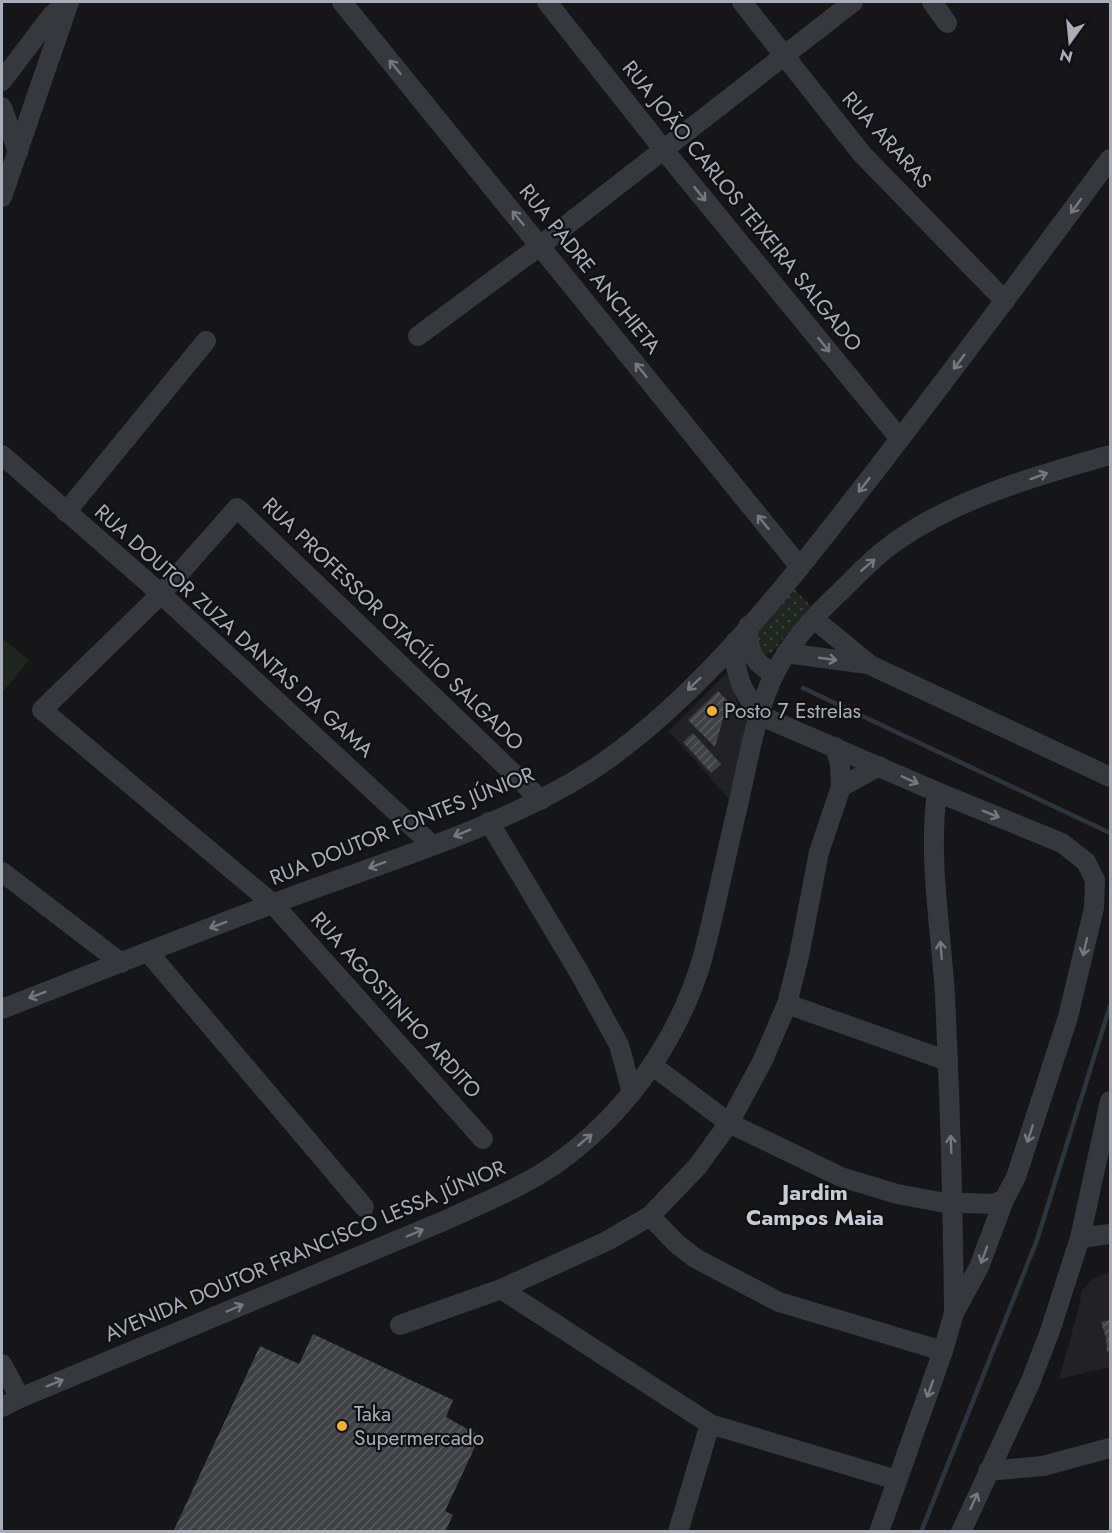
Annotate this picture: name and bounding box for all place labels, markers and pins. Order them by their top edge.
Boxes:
place label: Posto 7 Estrelas [724,696,861,726]
marker: Posto 7 Estrelas [705,704,719,718]
place label: Taka Supermercado [354,1399,484,1453]
marker: Taka Supermercado [335,1419,349,1433]

